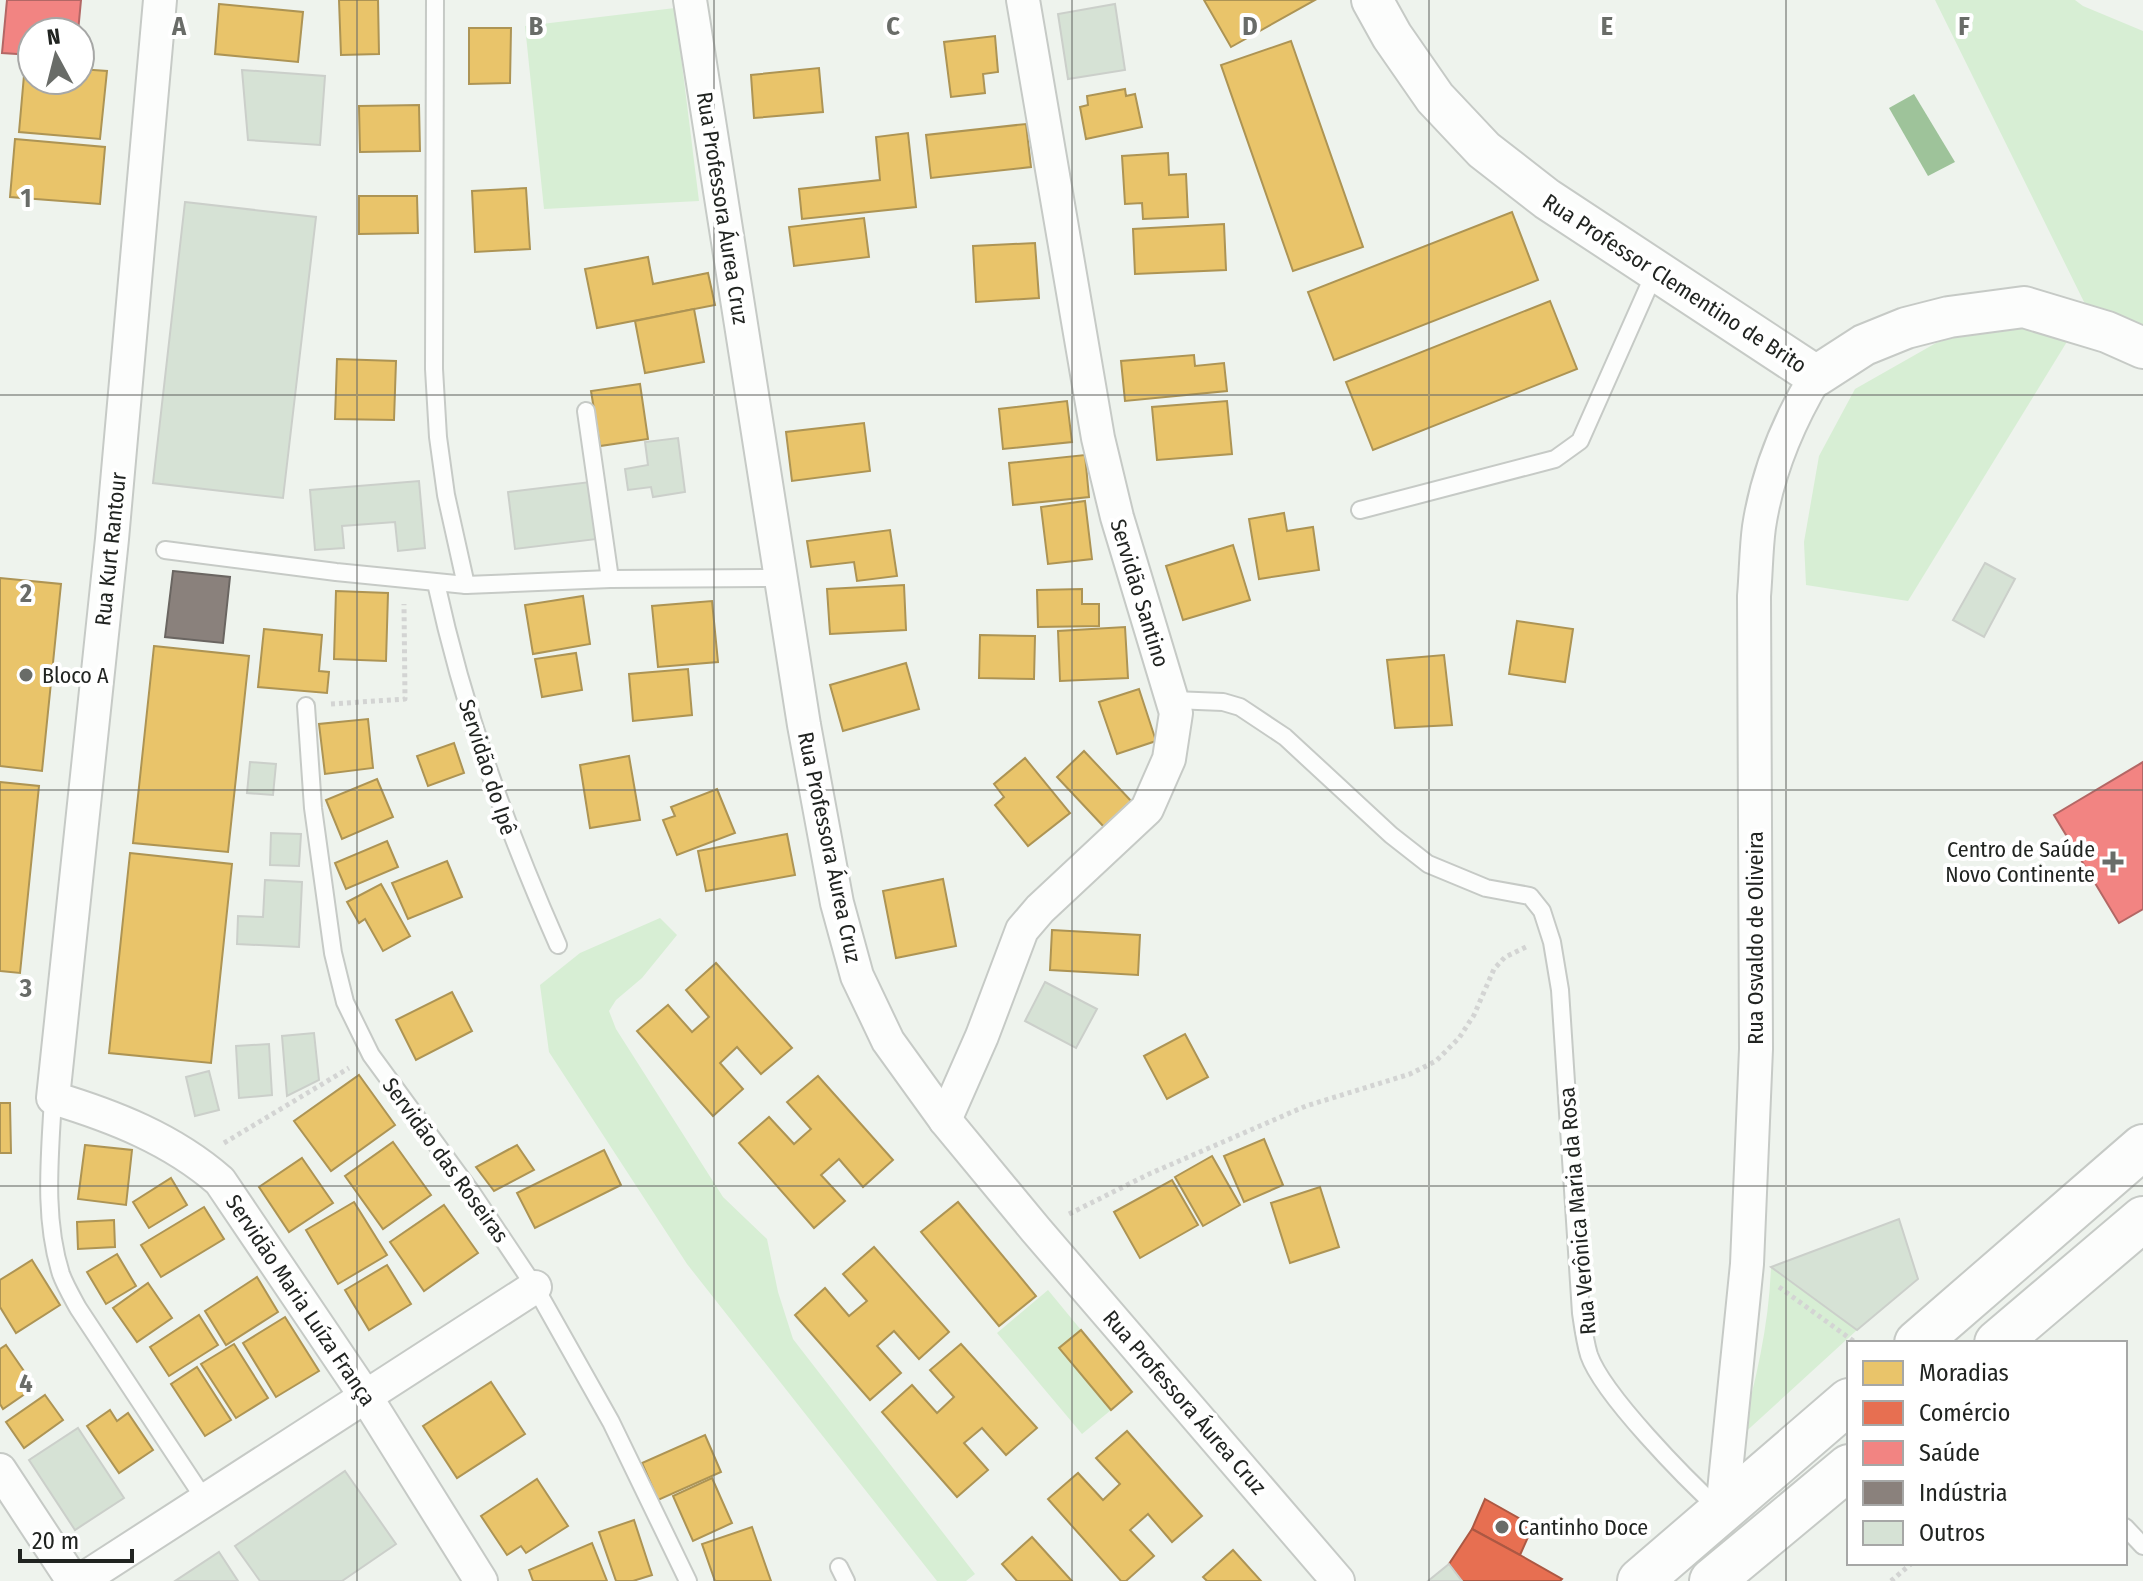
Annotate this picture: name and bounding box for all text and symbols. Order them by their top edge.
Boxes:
text: A [171,11,187,42]
text: B [529,11,544,42]
text: C [886,11,900,42]
text: D [1242,11,1258,42]
text: E [1601,11,1613,42]
text: F [1958,11,1970,42]
north arrow [16,16,96,96]
text: N [45,22,62,51]
street label: Rua Professora Áurea Cruz [691,90,754,327]
text: 1 [21,183,32,214]
street label: Rua Professor Clementino de Brito [1538,188,1812,379]
street label: Rua Kurt Rantour [89,471,132,627]
street label: Servidão Santino [1104,516,1175,670]
text: 2 [19,578,32,609]
place label: Bloco A [42,662,109,689]
marker: Bloco A [17,666,35,684]
street label: Servidão do Ipê [453,696,522,838]
street label: Rua Professora Áurea Cruz [792,729,867,965]
street label: Rua Osvaldo de Oliveira [1742,831,1769,1045]
place label: Centro de Saúde Novo Continente [1945,836,2095,888]
marker: Centro de Saúde Novo Continente [2102,851,2124,873]
text: 3 [19,973,32,1004]
street label: Servidão das Roseiras [377,1073,514,1248]
street label: Rua Verônica Maria da Rosa [1553,1086,1602,1336]
street label: Servidão Maria Luíza França [220,1190,381,1411]
street label: Rua Professora Áurea Cruz [1097,1305,1272,1500]
legend [1847,1341,2127,1565]
text: Moradias [1919,1359,2009,1387]
text: 4 [19,1368,33,1399]
text: Comércio [1919,1399,2010,1427]
text: Saúde [1919,1439,1980,1467]
text: Indústria [1919,1479,2008,1507]
scale bar [20,1513,132,1563]
place label: Cantinho Doce [1518,1514,1648,1541]
marker: Cantinho Doce [1493,1518,1511,1536]
text: Outros [1919,1519,1985,1547]
text: 20 m [32,1527,79,1555]

